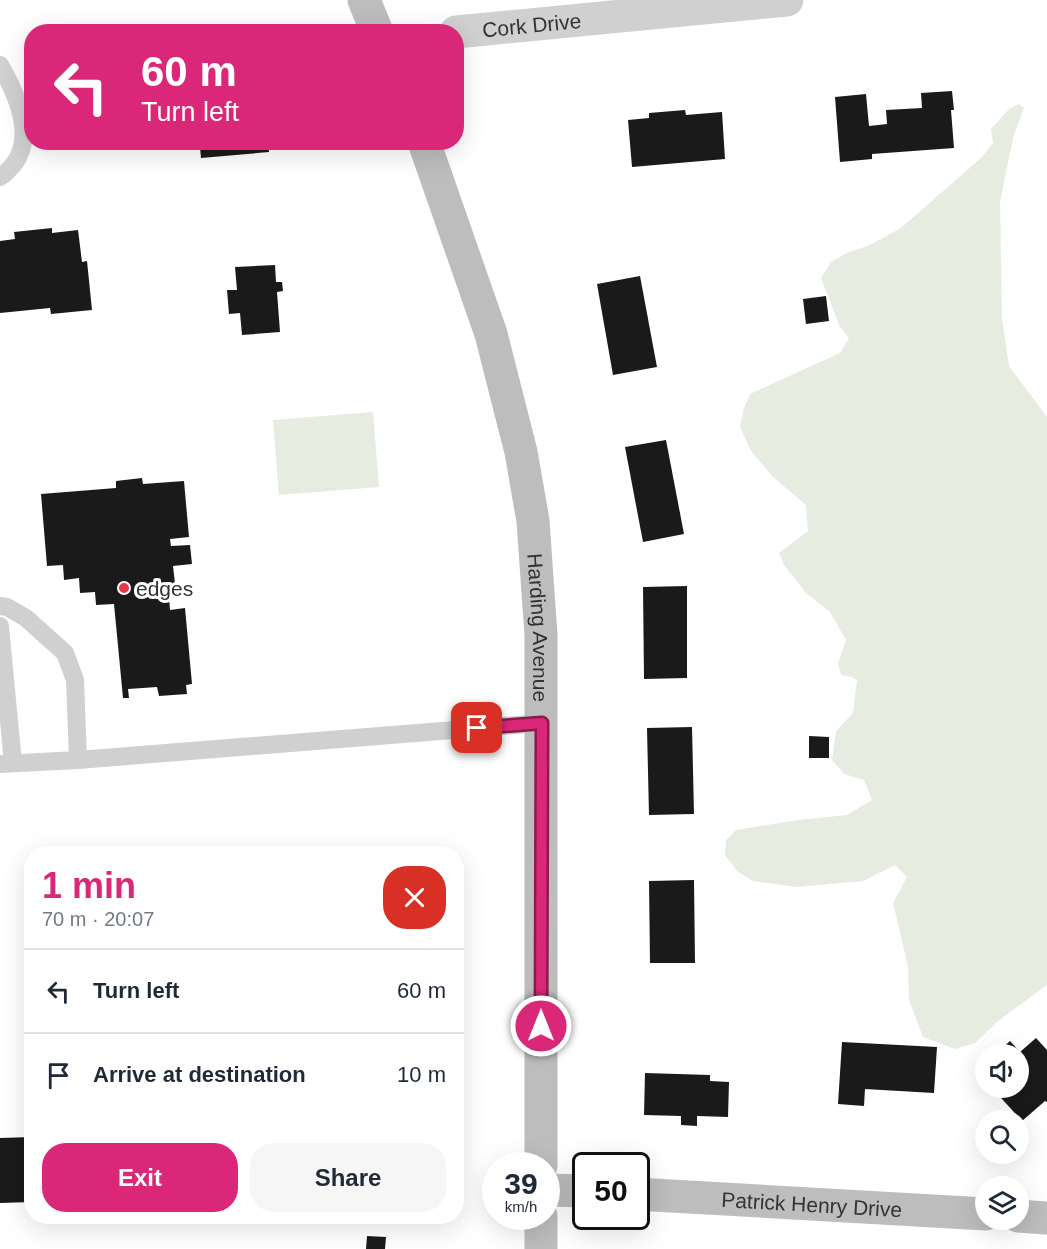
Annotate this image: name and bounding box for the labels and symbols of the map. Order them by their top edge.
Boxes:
street label: Cork Drive [481,8,582,41]
street label: Harding Avenue [524,552,553,702]
place label: edges [136,577,193,600]
marker: edges [117,581,131,595]
pin [451,702,502,753]
position arrow [509,994,573,1058]
speed limit sign: 50 [572,1152,650,1230]
street label: Patrick Henry Drive [721,1187,903,1221]

